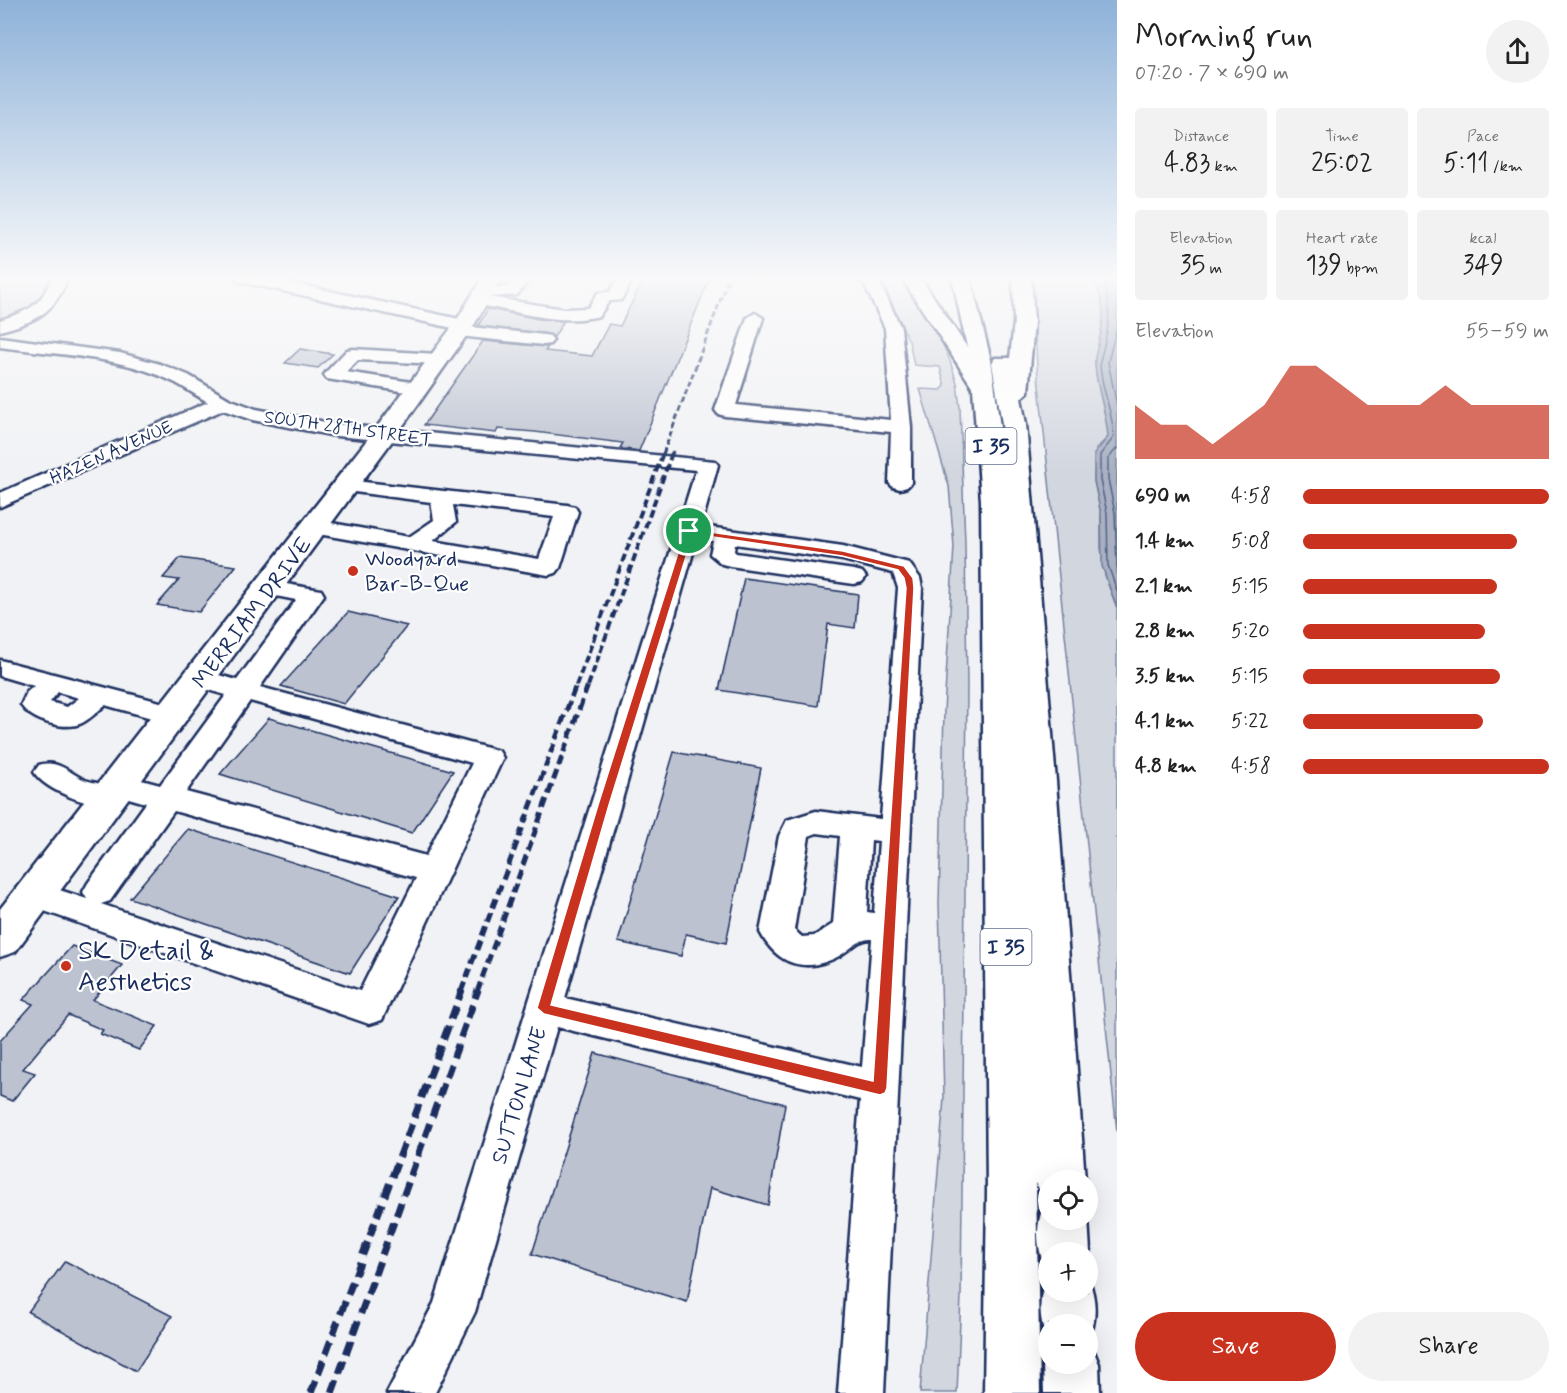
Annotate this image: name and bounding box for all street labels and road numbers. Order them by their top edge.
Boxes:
street label: SOUTH 28TH STREET [262,405,433,453]
street label: HAZEN AVENUE [46,415,177,491]
road number: I 35 [966,428,1016,464]
street label: MERRIAM DRIVE [186,532,319,695]
road number: I 35 [980,929,1032,965]
street label: SUTTON LANE [486,1023,554,1168]

